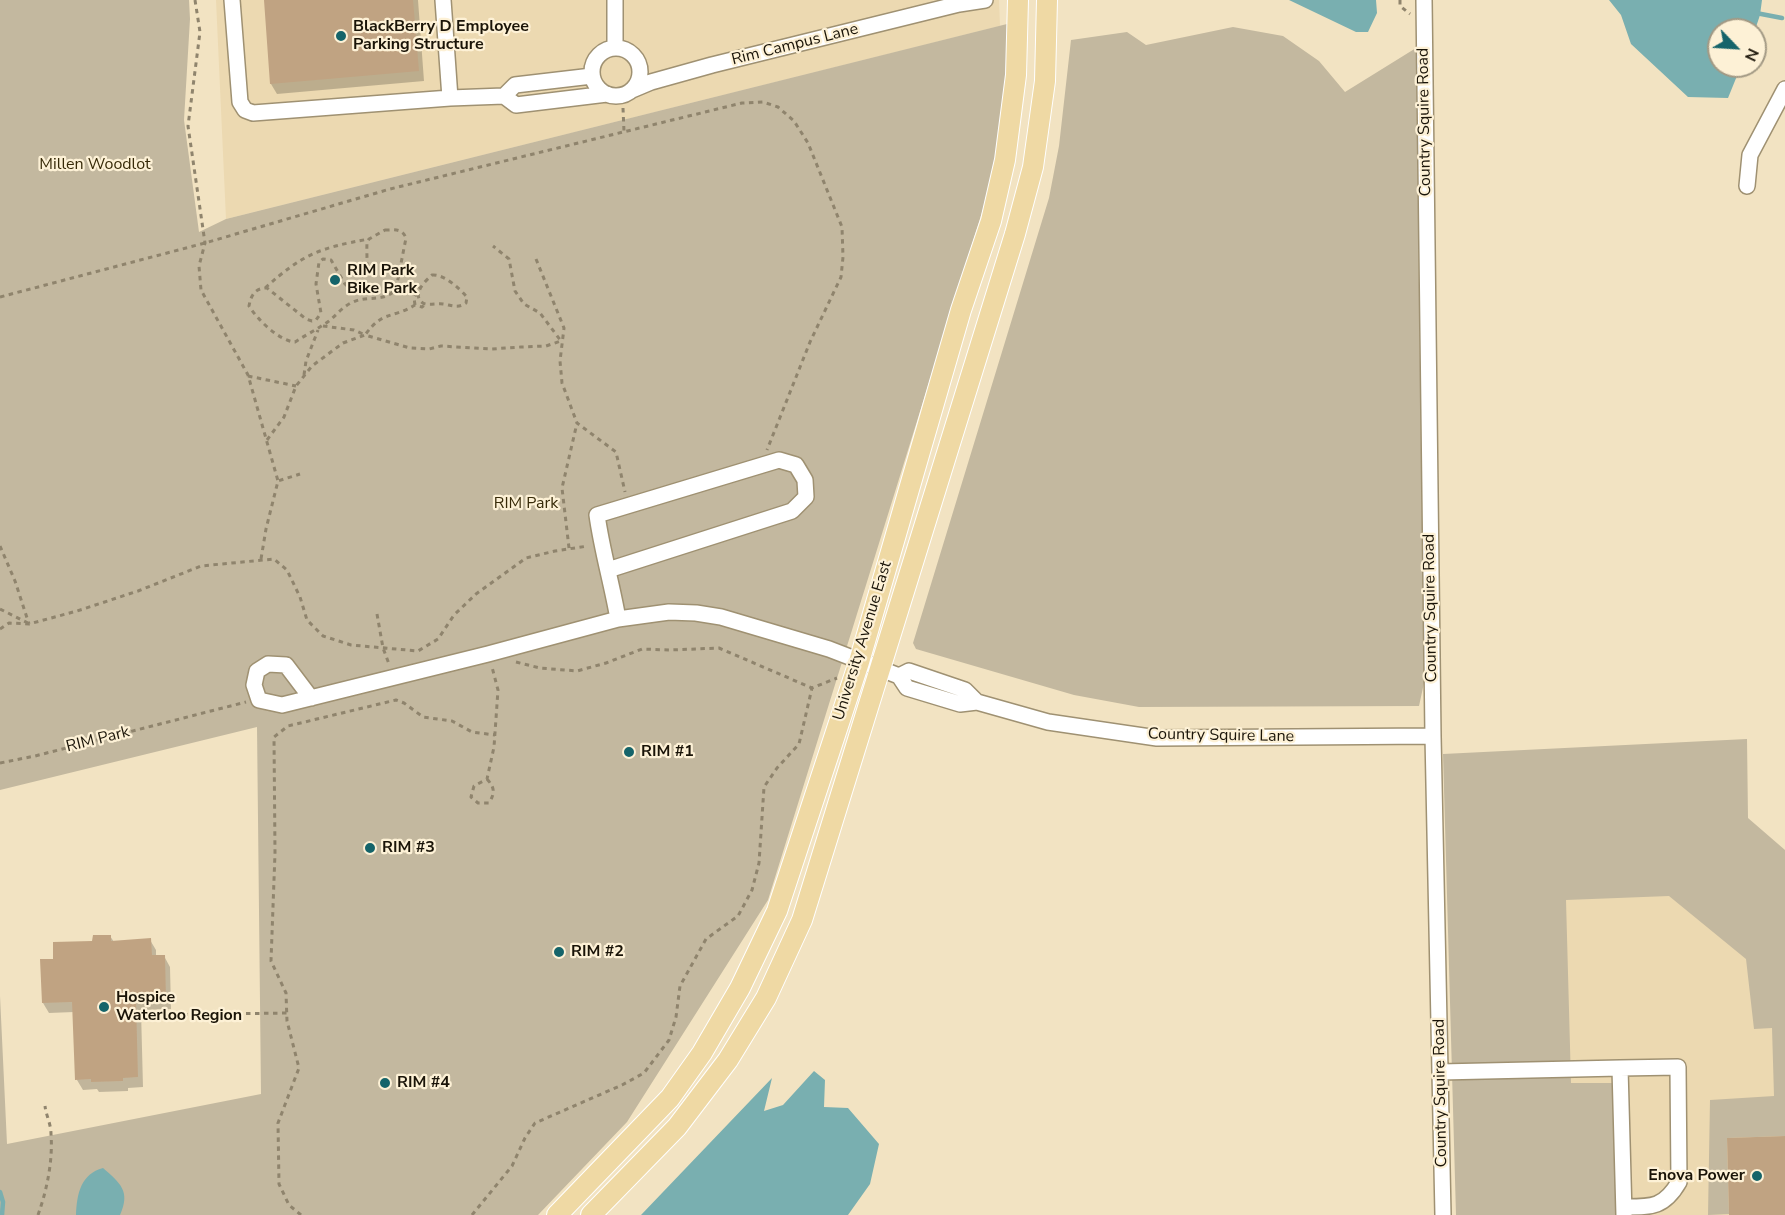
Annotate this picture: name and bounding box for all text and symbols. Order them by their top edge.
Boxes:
place label: BlackBerry D Employee Parking Structure [353,17,529,55]
north arrow [1707,18,1767,78]
street label: Rim Campus Lane [730,20,860,70]
marker: BlackBerry D Employee Parking Structure [334,29,348,43]
text: N [1739,45,1764,65]
street label: Country Squire Road [1414,48,1436,196]
park label: Millen Woodlot [39,155,151,175]
place label: RIM Park Bike Park [347,261,417,299]
marker: RIM Park Bike Park [328,273,342,287]
park label: RIM Park [494,494,558,514]
street label: Country Squire Road [1420,534,1442,682]
street label: University Avenue East [830,559,896,723]
street label: RIM Park [64,723,132,757]
street label: Country Squire Lane [1148,725,1294,747]
place label: RIM #1 [641,742,694,762]
marker: RIM #1 [622,745,636,759]
place label: RIM #3 [382,838,435,858]
marker: RIM #3 [363,841,377,855]
place label: RIM #2 [571,942,624,962]
marker: RIM #2 [552,945,566,959]
place label: Hospice Waterloo Region [116,988,242,1026]
marker: Hospice Waterloo Region [97,1000,111,1014]
street label: Country Squire Road [1430,1019,1452,1167]
place label: RIM #4 [397,1073,450,1093]
marker: RIM #4 [378,1076,392,1090]
place label: Enova Power [1648,1166,1745,1186]
marker: Enova Power [1750,1169,1764,1183]

